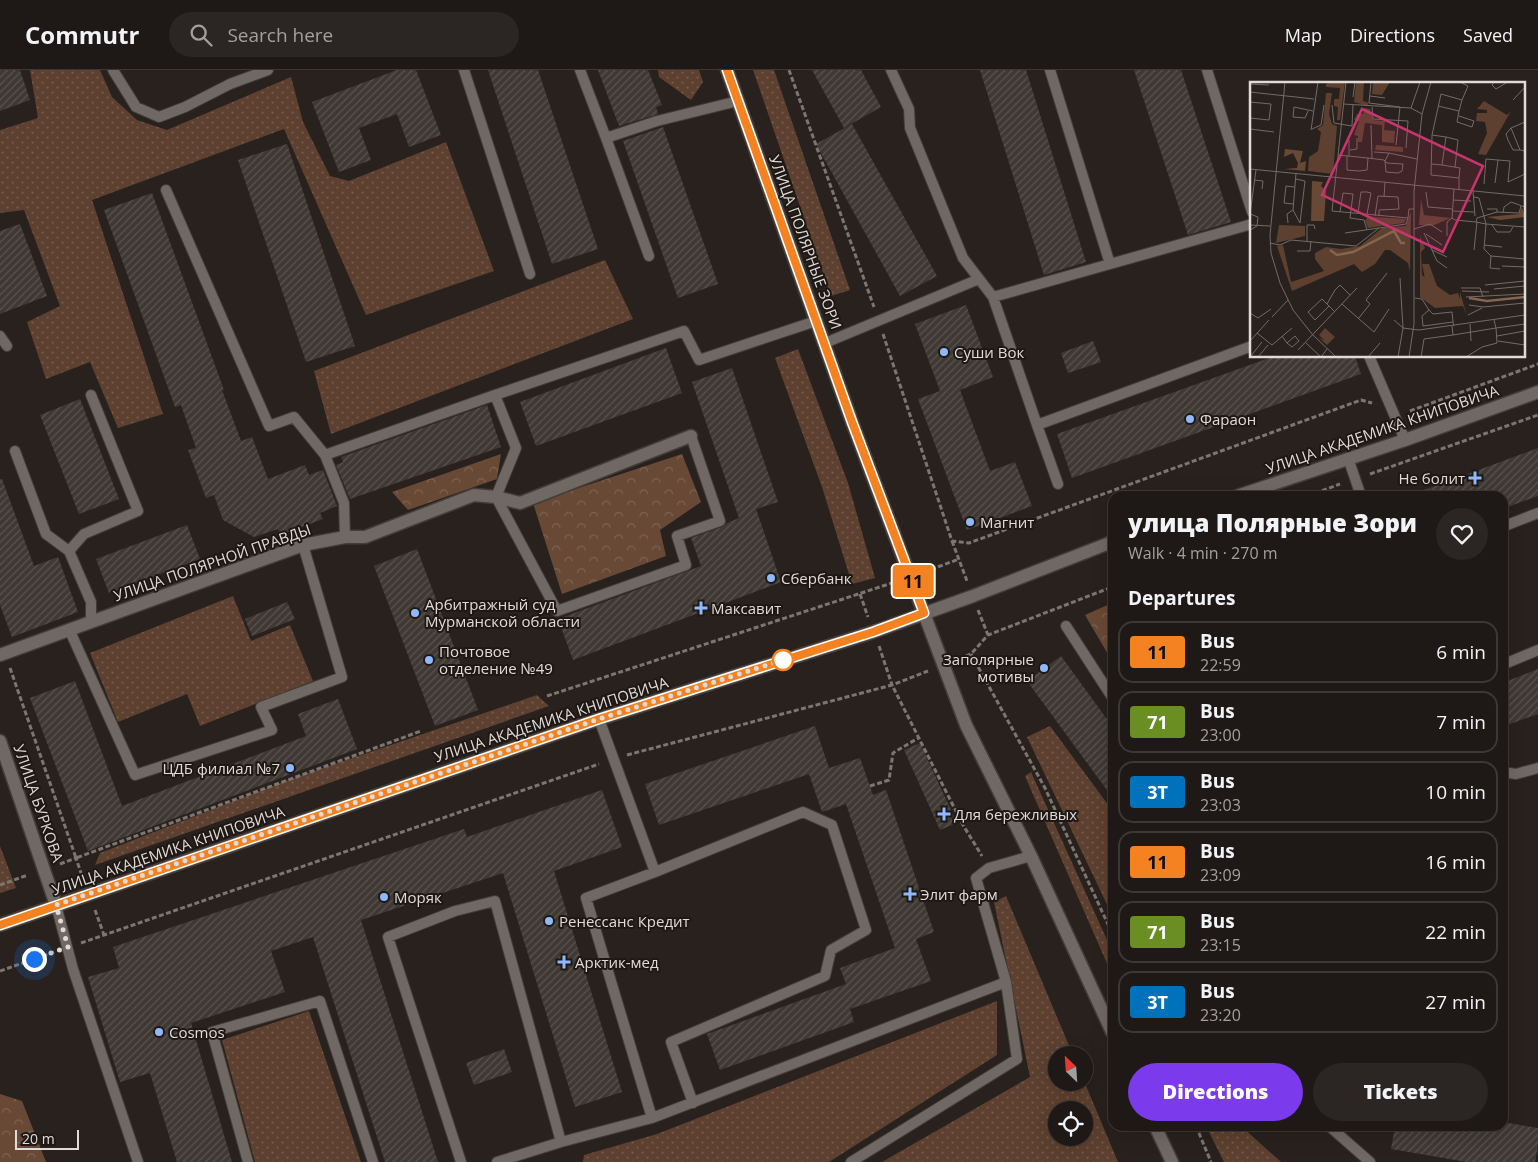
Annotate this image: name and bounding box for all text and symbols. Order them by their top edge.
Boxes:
search box [169,12,519,57]
text: Commutr [25,18,139,51]
icon: search [187,21,215,49]
text: Search here [227,22,333,48]
text: Map [1285,23,1322,47]
text: Directions [1350,23,1435,47]
text: Saved [1463,23,1513,47]
inset map [1250,82,1526,358]
street label: УЛИЦА ПОЛЯРНЫЕ ЗОРИ [765,152,847,332]
place label: Суши Вок [954,342,1024,362]
marker: Суши Вок [938,346,950,358]
street label: УЛИЦА АКАДЕМИКА КНИПОВИЧА [1263,380,1502,478]
place label: Фараон [1200,409,1256,429]
marker: Фараон [1184,413,1196,425]
place label: Не болит [1398,468,1465,488]
marker: Не болит [1469,472,1481,484]
text: улица Полярные Зори [1128,506,1417,539]
button: heart [1436,508,1488,560]
place label: Магнит [980,512,1034,532]
marker: Магнит [964,516,976,528]
street label: УЛИЦА ПОЛЯРНОЙ ПРАВДЫ [111,519,313,605]
text: Walk · 4 min · 270 m [1128,542,1278,564]
line badge: 11 [890,565,936,597]
place label: Сбербанк [781,568,852,588]
text: 11 [903,569,923,593]
marker: Сбербанк [765,572,777,584]
text: Departures [1128,585,1235,611]
place label: Арбитражный суд Мурманской области [425,594,580,631]
place label: Максавит [711,598,781,618]
marker: Максавит [695,602,707,614]
marker: Арбитражный суд Мурманской области [409,607,421,619]
text: Bus [1200,628,1235,654]
text: 6 min [1436,639,1486,665]
text: 11 [1147,640,1168,664]
place label: Почтовое отделение №49 [439,641,553,678]
unlabelled marker [772,649,794,671]
place label: Заполярные мотивы [943,649,1034,686]
marker: Почтовое отделение №49 [423,654,435,666]
text: 22:59 [1200,654,1241,676]
marker: Заполярные мотивы [1038,662,1050,674]
street label: УЛИЦА АКАДЕМИКА КНИПОВИЧА [431,671,671,766]
text: Bus [1200,698,1235,724]
text: 7 min [1436,709,1486,735]
text: 71 [1147,710,1168,734]
text: 23:00 [1200,724,1241,746]
street label: УЛИЦА БУРКОВА [10,742,69,865]
place label: ЦДБ филиал №7 [163,758,280,778]
marker: ЦДБ филиал №7 [284,762,296,774]
text: Bus [1200,768,1235,794]
text: 10 min [1425,779,1486,805]
text: 3Т [1147,780,1168,804]
text: 23:03 [1200,794,1241,816]
street label: УЛИЦА АКАДЕМИКА КНИПОВИЧА [49,801,288,899]
place label: Для бережливых [954,804,1077,824]
marker: Для бережливых [938,808,950,820]
text: Bus [1200,838,1235,864]
text: 16 min [1425,849,1486,875]
text: 11 [1147,850,1168,874]
text: 23:09 [1200,864,1241,886]
place label: Элит фарм [920,884,998,904]
place label: Моряк [394,887,442,907]
marker: Элит фарм [904,888,916,900]
marker: Моряк [378,891,390,903]
text: Bus [1200,908,1235,934]
place label: Ренессанс Кредит [559,911,690,931]
marker: Ренессанс Кредит [543,915,555,927]
text: 22 min [1425,919,1486,945]
text: 71 [1147,920,1168,944]
text: 23:15 [1200,934,1241,956]
your location [22,947,47,972]
place label: Арктик-мед [575,952,659,972]
marker: Арктик-мед [557,955,571,969]
text: Bus [1200,978,1235,1004]
text: 27 min [1425,989,1486,1015]
text: 3Т [1147,990,1168,1014]
text: 23:20 [1200,1004,1241,1026]
place label: Cosmos [169,1022,225,1042]
marker: Cosmos [153,1026,165,1038]
north arrow [1048,1046,1092,1091]
map controls [1048,1046,1093,1146]
button: Directions [1128,1063,1303,1121]
button: Tickets [1313,1063,1488,1121]
button: locate [1048,1101,1093,1146]
scale bar [15,1127,79,1150]
text: 20 m [22,1129,55,1148]

